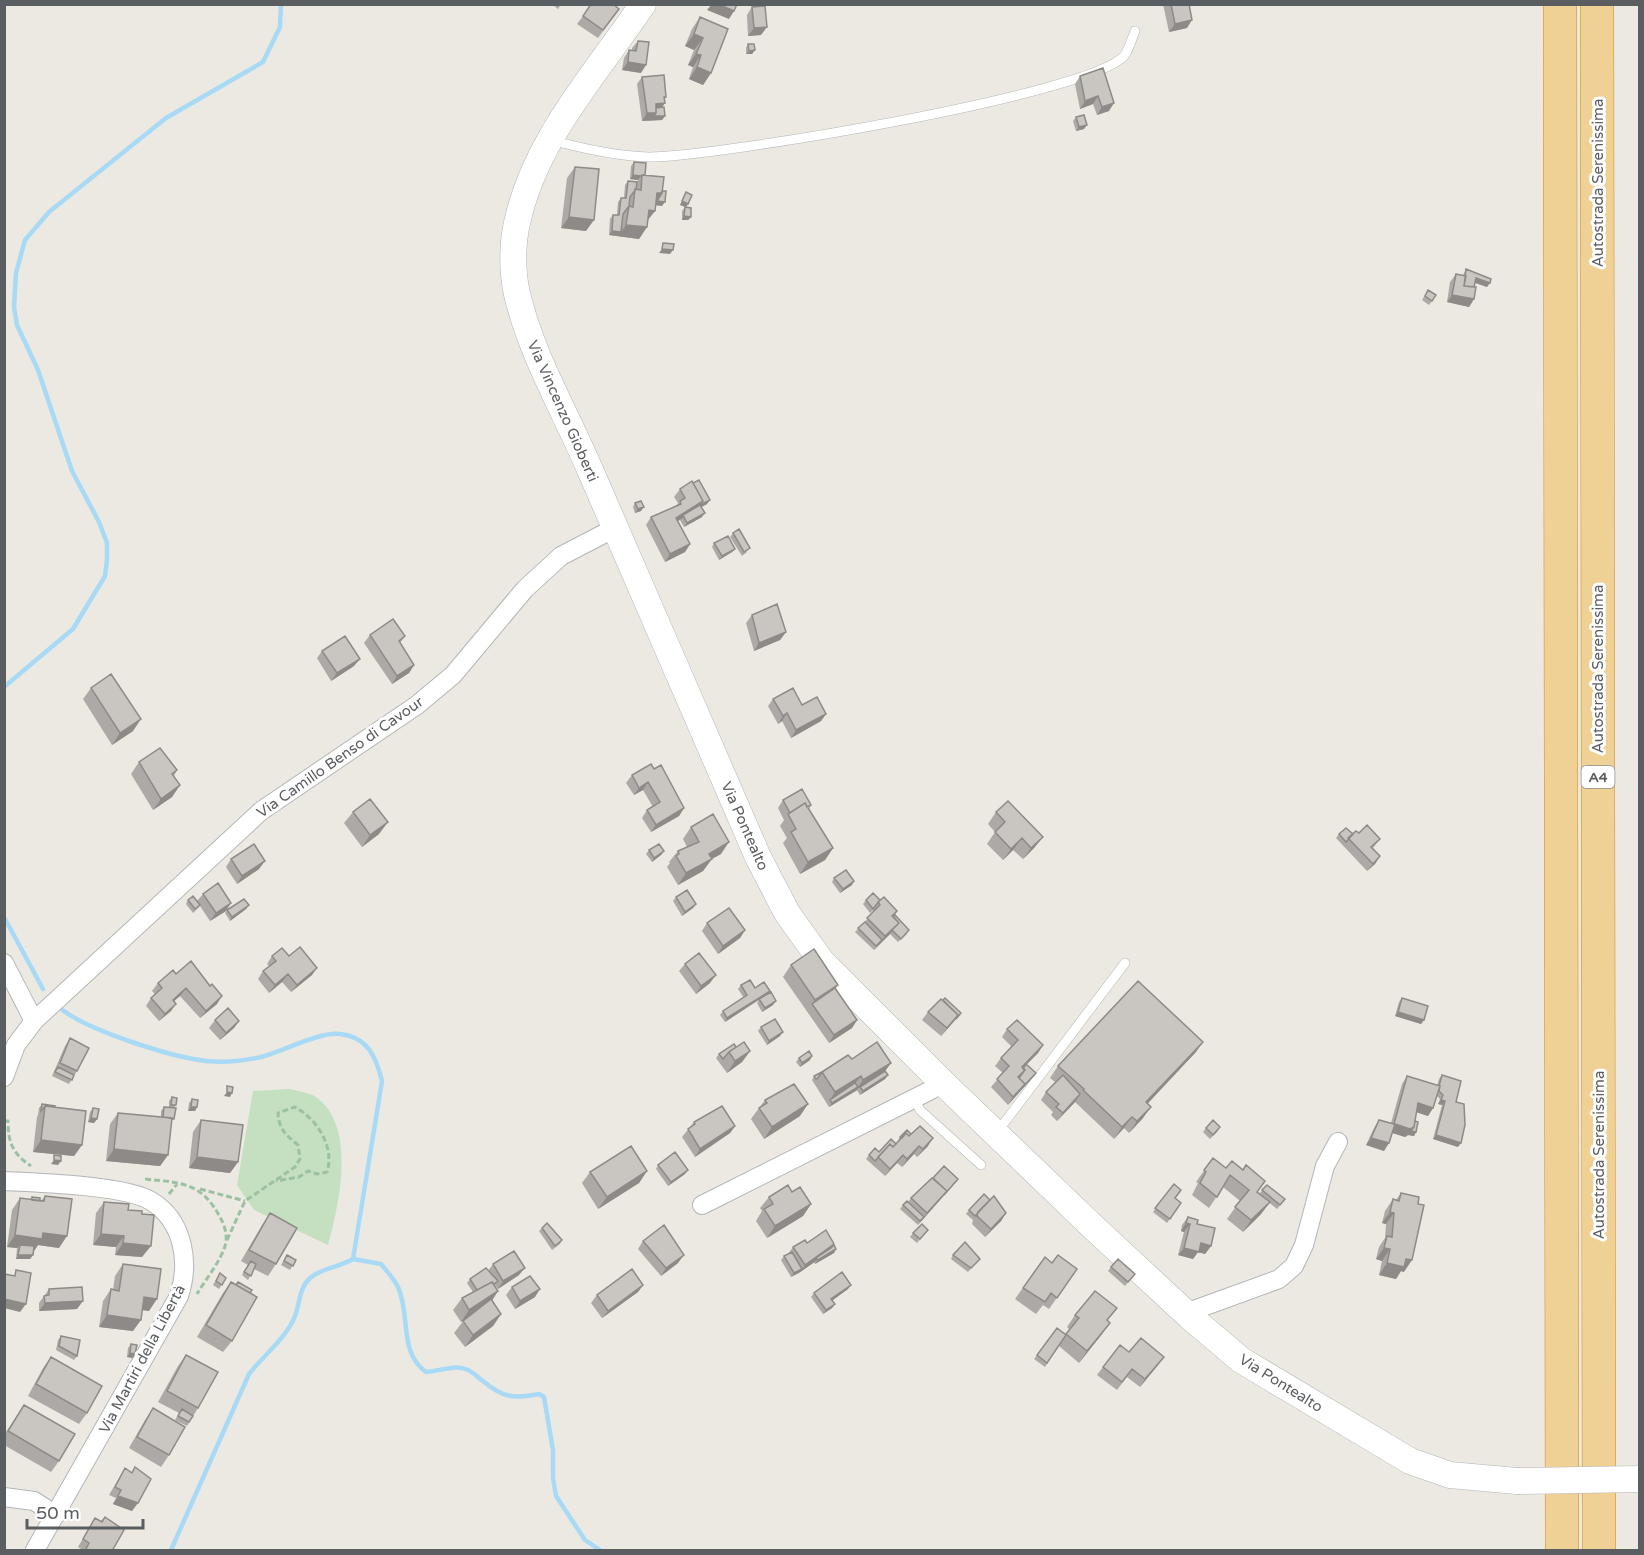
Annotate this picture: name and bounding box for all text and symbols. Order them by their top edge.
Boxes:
street label: Autostrada Serenissima [1589,99,1607,267]
street label: Via Vincenzo Gioberti [524,338,602,484]
street label: Autostrada Serenissima [1589,585,1607,753]
street label: Via Camillo Benso di Cavour [253,692,427,821]
road number: A4 [1582,766,1614,788]
street label: Via Pontealto [717,779,773,873]
street label: Autostrada Serenissima [1590,1071,1608,1239]
street label: Via Martiri della Libertà [95,1282,189,1436]
street label: Via Pontealto [1236,1350,1326,1416]
scale bar [27,1492,142,1530]
text: 50 m [36,1502,80,1524]

